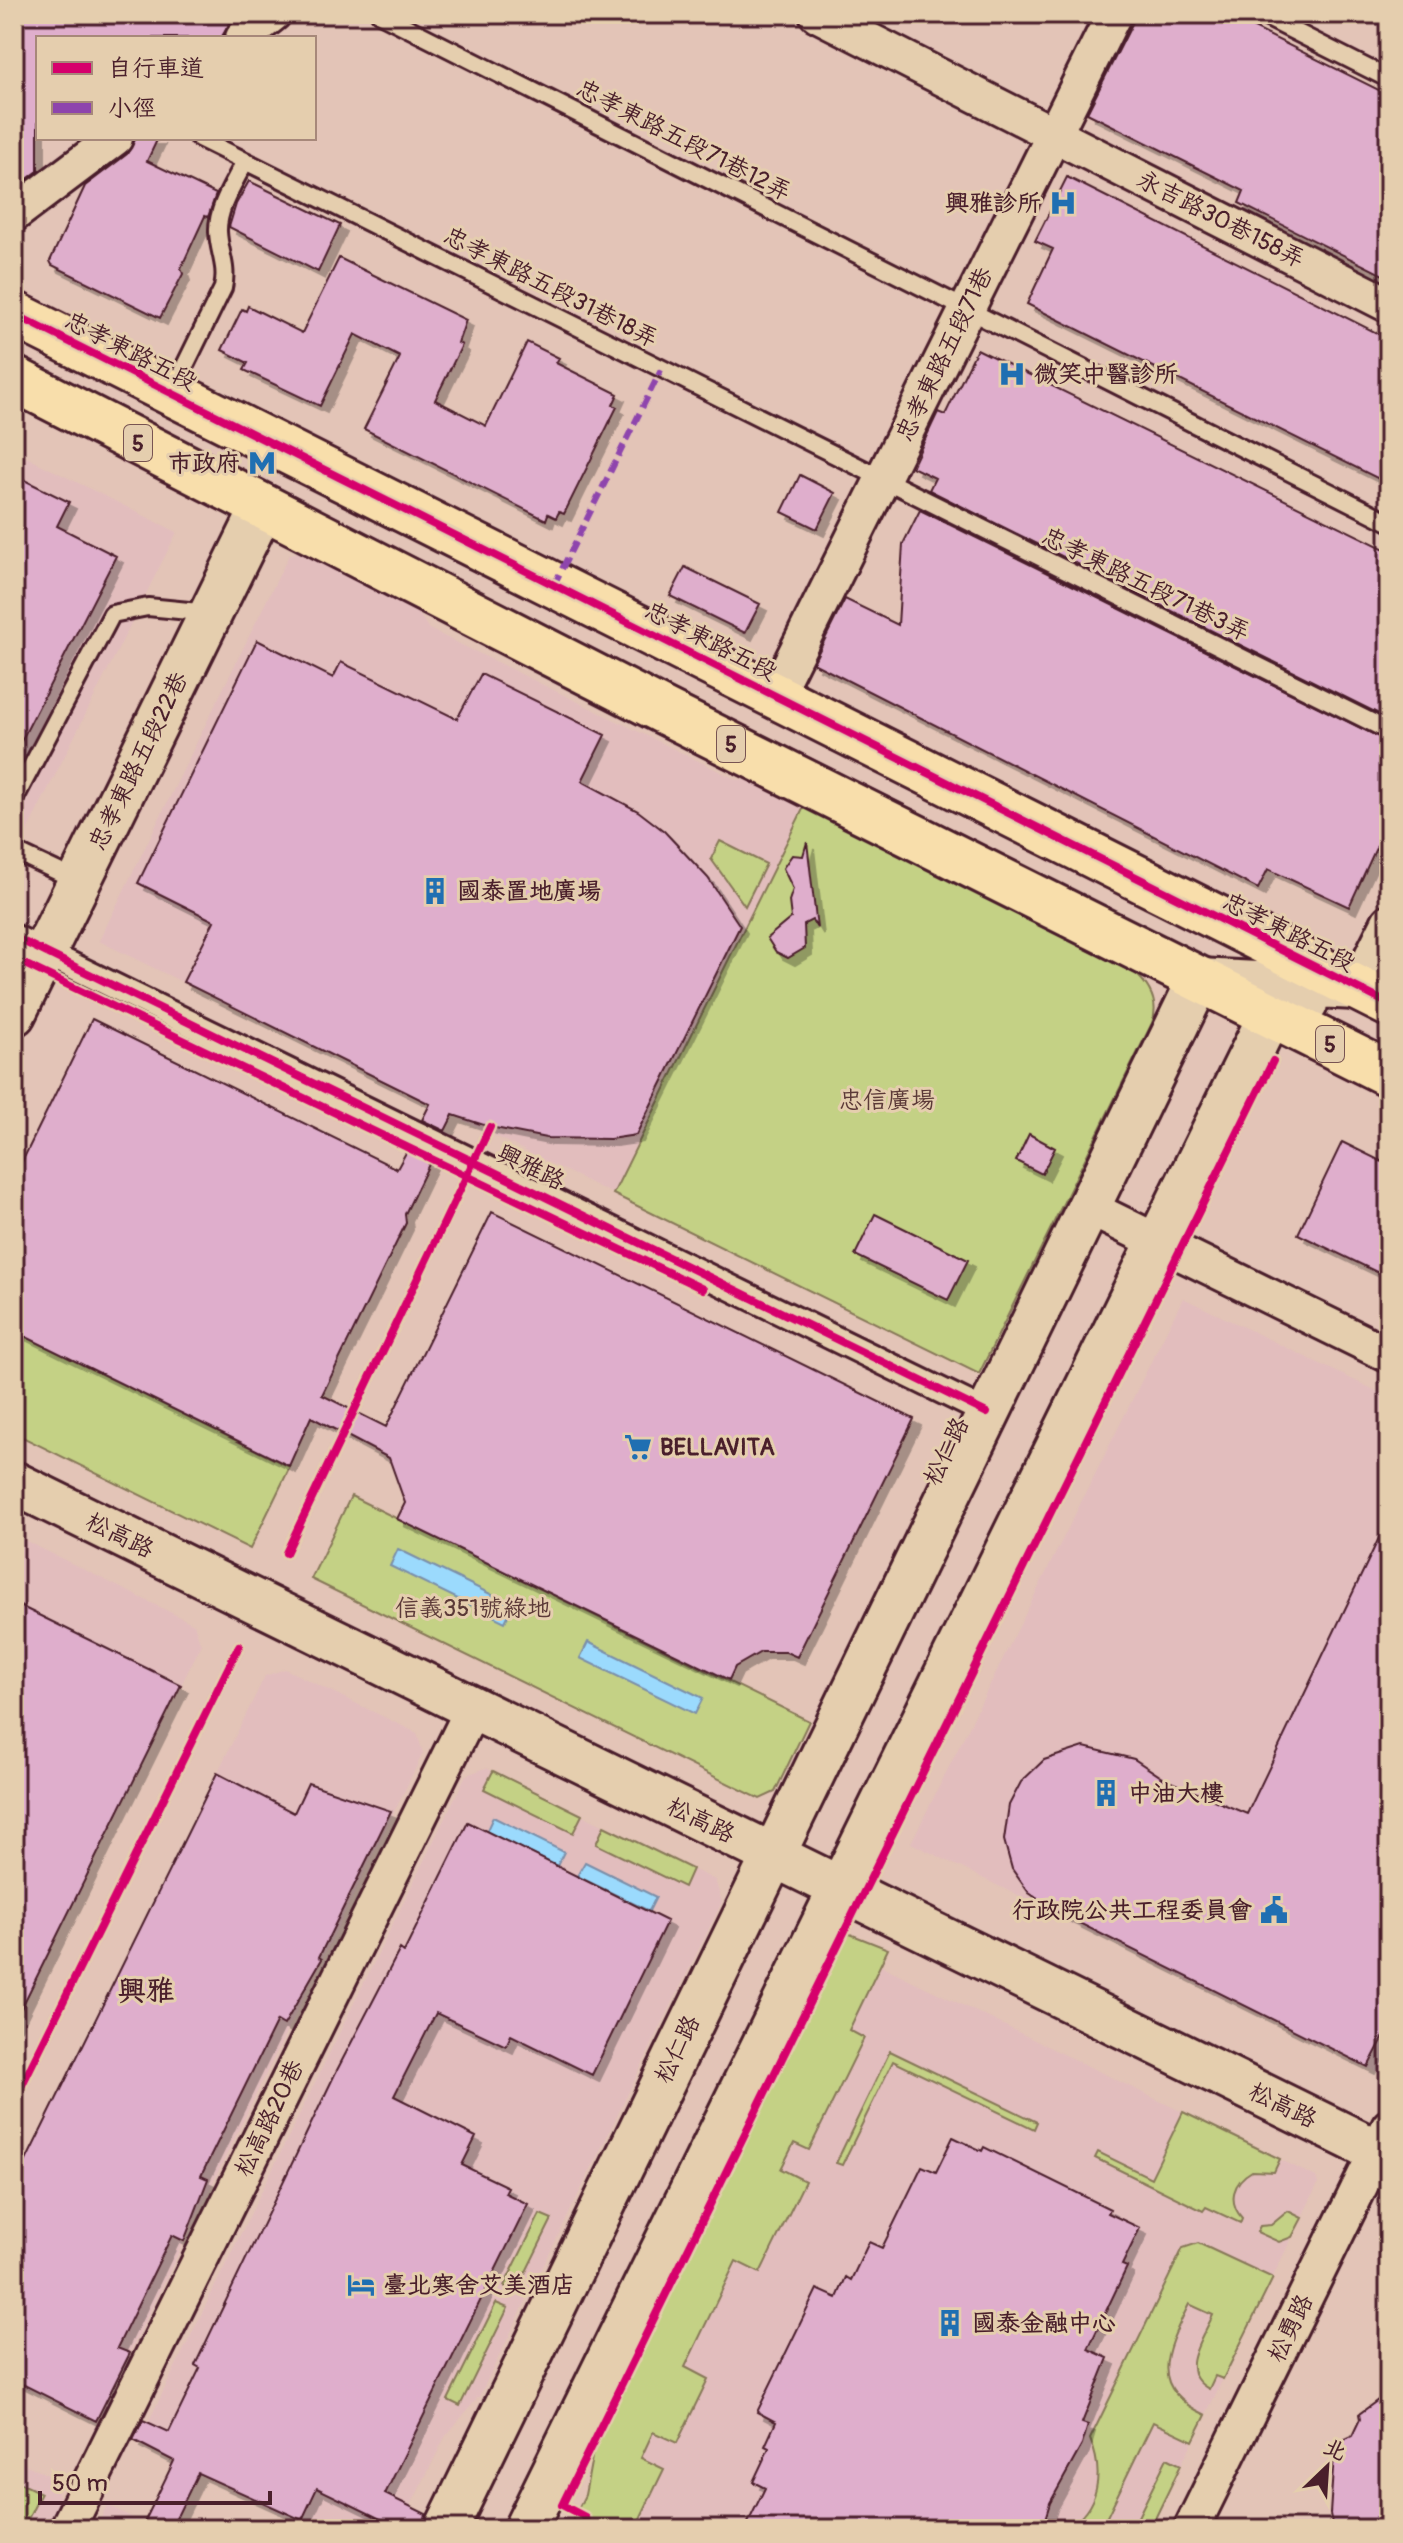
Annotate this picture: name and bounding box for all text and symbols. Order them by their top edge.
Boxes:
legend [36,36,316,140]
text: 自行車道 [108,54,204,83]
street label: 忠孝東路五段71巷12弄 [572,74,796,207]
text: 小徑 [108,94,156,123]
street label: 永吉路30巷158弄 [1132,165,1309,274]
hospital icon: 興雅診所 [1048,188,1078,218]
place label: 興雅診所 [945,189,1041,218]
street label: 忠孝東路五段31巷18弄 [439,221,663,354]
street label: 忠孝東路五段71巷 [890,262,999,446]
street label: 忠孝東路五段 [60,306,202,397]
hospital icon: 微笑中醫診所 [997,359,1027,389]
place label: 微笑中醫診所 [1034,360,1178,389]
road number: 5 [124,425,152,461]
metro station icon: 市政府 [247,448,277,478]
place label: 市政府 [168,449,240,478]
street label: 忠孝東路五段71巷3弄 [1037,522,1254,647]
street label: 忠孝東路五段 [640,596,782,687]
street label: 忠孝東路五段22巷 [83,667,194,855]
road number: 5 [717,726,745,762]
building icon: 國泰置地廣場 [420,876,450,906]
place label: 國泰置地廣場 [457,877,601,906]
street label: 忠孝東路五段 [1218,887,1360,978]
road number: 5 [1316,1026,1344,1062]
park label: 忠信廣場 [839,1086,935,1115]
street label: 興雅路 [492,1139,569,1196]
street label: 松仁路 [918,1413,975,1490]
supermarket icon: BELLAVITA [623,1432,653,1462]
place label: BELLAVITA [660,1433,775,1462]
street label: 松高路 [81,1507,158,1564]
park label: 信義351號綠地 [395,1594,551,1623]
building icon: 中油大樓 [1091,1778,1121,1808]
place label: 中油大樓 [1128,1779,1224,1808]
street label: 松高路 [662,1792,739,1849]
public building icon: 行政院公共工程委員會 [1259,1895,1289,1925]
place label: 行政院公共工程委員會 [1012,1896,1252,1925]
district label: 興雅 [118,1974,174,2009]
street label: 松仁路 [649,2011,706,2088]
street label: 松高路20巷 [229,2055,310,2181]
street label: 松高路 [1244,2077,1321,2134]
hotel icon: 臺北寒舍艾美酒店 [346,2270,376,2300]
place label: 臺北寒舍艾美酒店 [383,2271,575,2300]
street label: 松勇路 [1262,2290,1319,2367]
building icon: 國泰金融中心 [935,2308,965,2338]
place label: 國泰金融中心 [972,2309,1116,2338]
north arrow [1287,2427,1367,2507]
text: 北 [1319,2432,1351,2467]
scale bar [40,2455,270,2505]
text: 50 m [52,2469,108,2498]

